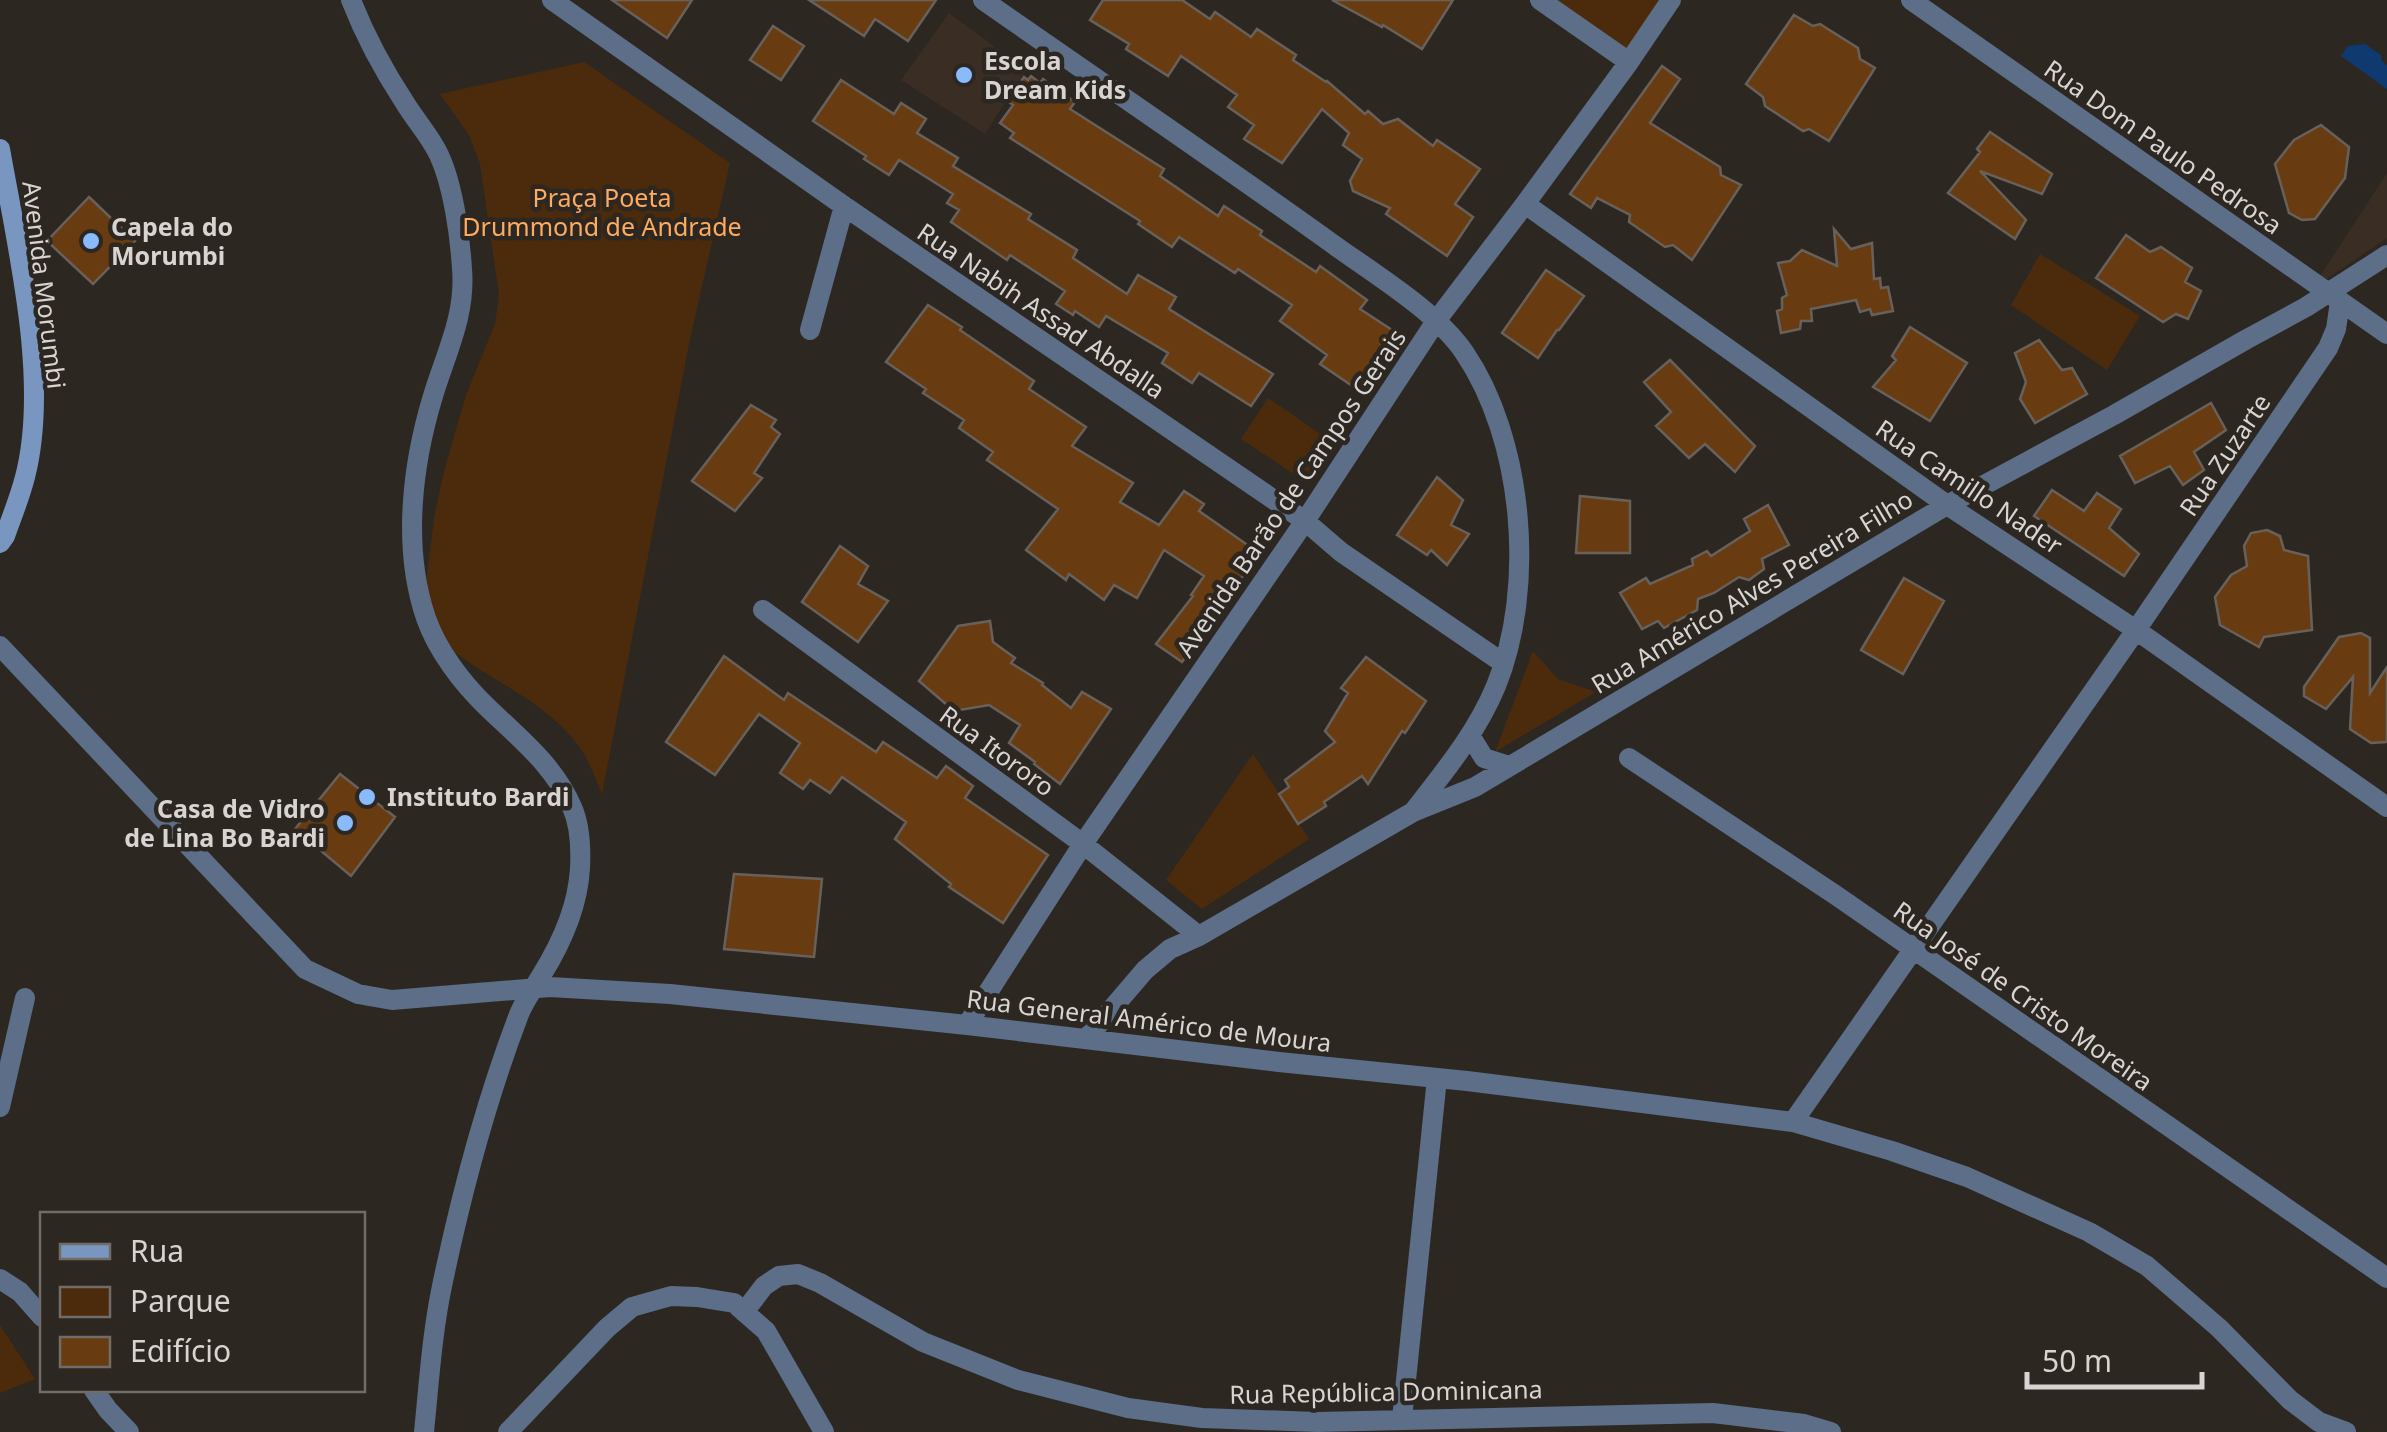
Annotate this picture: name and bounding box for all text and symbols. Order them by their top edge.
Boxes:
place label: Escola Dream Kids [984,43,1126,106]
street label: Rua Dom Paulo Pedrosa [2038,51,2289,241]
marker: Escola Dream Kids [953,64,975,86]
street label: Avenida Morumbi [15,179,75,391]
park label: Praça Poeta Drummond de Andrade [462,180,742,243]
place label: Capela do Morumbi [111,209,233,272]
street label: Rua Nabih Assad Abdalla [911,214,1172,406]
marker: Capela do Morumbi [80,230,102,252]
street label: Avenida Barão de Campos Gerais [1167,322,1413,663]
street label: Rua Zuzarte [2171,387,2278,522]
street label: Rua Camillo Nader [1869,411,2070,561]
street label: Rua Américo Alves Pereira Filho [1584,481,1919,701]
street label: Rua Itororo [933,697,1062,803]
place label: Instituto Bardi [387,779,569,813]
marker: Instituto Bardi [356,786,378,808]
place label: Casa de Vidro de Lina Bo Bardi [124,791,325,854]
marker: Casa de Vidro de Lina Bo Bardi [334,812,356,834]
street label: Rua José de Cristo Moreira [1887,893,2160,1098]
street label: Rua General Américo de Moura [965,981,1333,1059]
legend [40,1212,365,1392]
text: Rua [130,1230,184,1271]
text: Parque [130,1280,231,1321]
scale bar [2027,1327,2202,1389]
text: Edifício [130,1330,231,1371]
text: 50 m [2042,1340,2112,1381]
street label: Rua República Dominicana [1229,1371,1543,1411]

